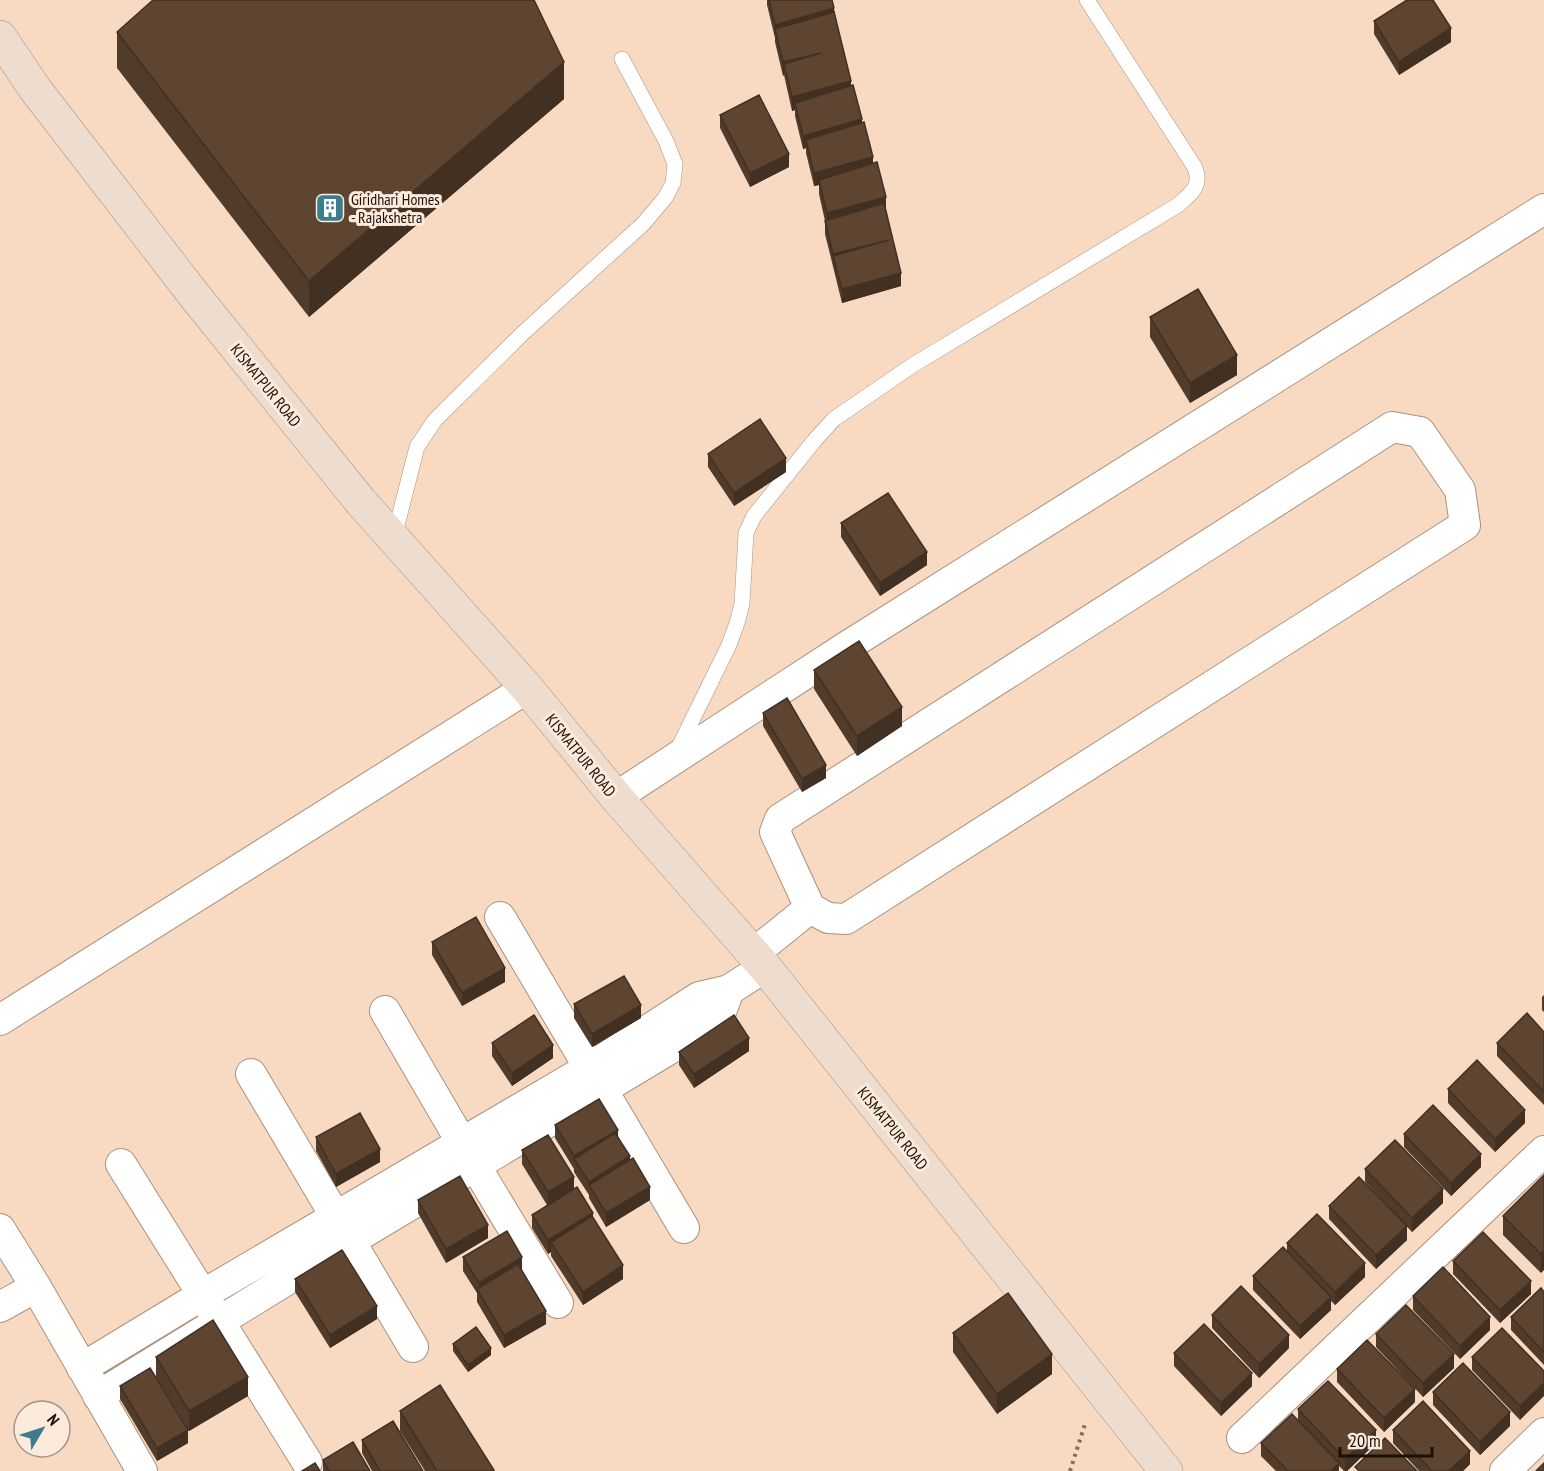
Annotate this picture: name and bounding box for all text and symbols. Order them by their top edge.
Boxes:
place label: Giridhari Homes - Rajakshetra [351,189,440,227]
building icon: Giridhari Homes - Rajakshetra [314,192,346,224]
street label: KISMATPUR ROAD [227,340,305,430]
street label: KISMATPUR ROAD [542,710,620,800]
street label: KISMATPUR ROAD [854,1083,932,1173]
north arrow [12,1399,72,1459]
text: N [43,1410,64,1429]
scale bar [1340,1420,1432,1458]
text: 20 m [1349,1429,1381,1452]

